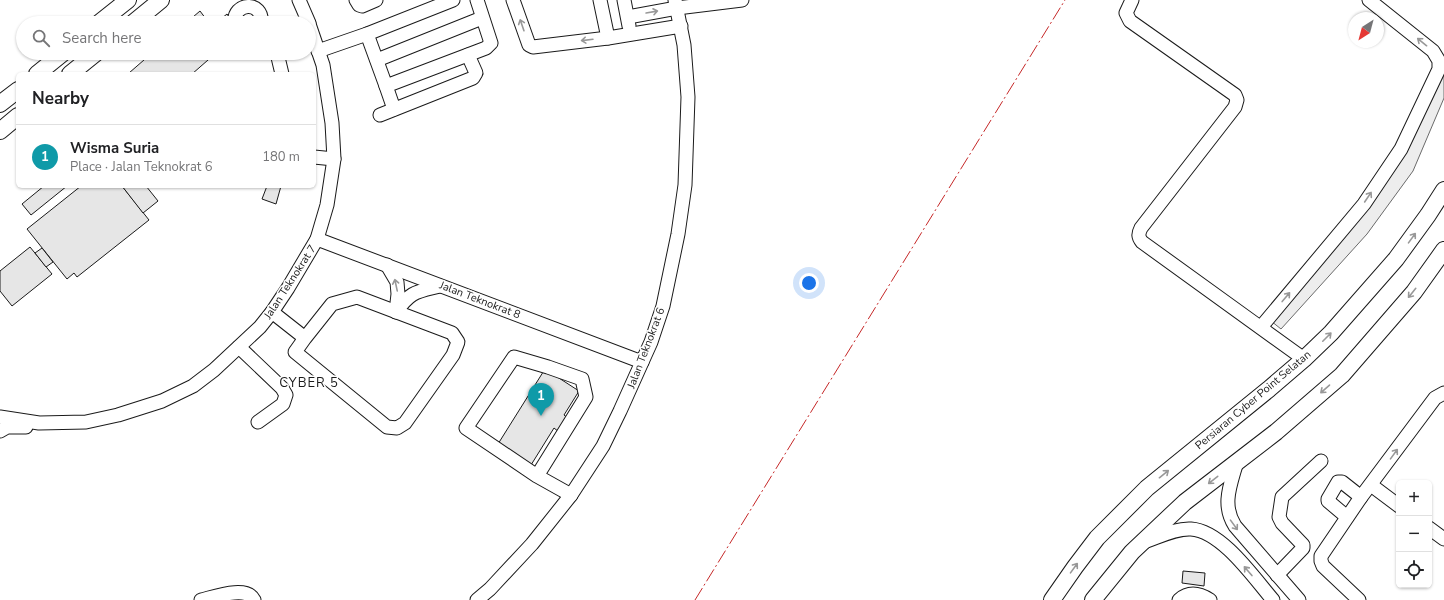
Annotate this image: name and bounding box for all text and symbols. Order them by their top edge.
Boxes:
one-way arrow [645,8,658,16]
north arrow [1348,12,1384,48]
search box [16,16,316,60]
one-way arrow [517,19,525,31]
icon: search [30,27,52,49]
text: Search here [62,28,142,48]
one-way arrow [581,37,594,44]
one-way arrow [1416,38,1427,47]
text: Nearby [32,87,89,110]
text: Wisma Suria [70,138,159,158]
text: 1 [41,148,49,166]
text: 180 m [262,148,300,166]
text: Place · Jalan Teknokrat 6 [70,158,213,176]
one-way arrow [1364,192,1372,203]
one-way arrow [1408,232,1416,243]
street label: Jalan Teknokrat 7 [260,242,320,323]
your location [799,273,819,293]
street label: Jalan Teknokrat 8 [436,277,523,322]
one-way arrow [392,279,400,292]
one-way arrow [1408,287,1417,298]
one-way arrow [1281,292,1290,303]
street label: Jalan Teknokrat 6 [623,305,668,392]
one-way arrow [1322,332,1332,341]
street label: Persiaran Cyber Point Selatan [1192,347,1314,453]
district label: CYBER 5 [279,374,339,392]
pin: 1 [528,383,554,416]
one-way arrow [1320,384,1330,394]
one-way arrow [1390,448,1398,459]
one-way arrow [1158,470,1169,479]
one-way arrow [1208,475,1219,484]
map controls [1396,480,1432,588]
button: + [1396,480,1432,516]
button: − [1396,516,1432,552]
one-way arrow [1230,519,1239,530]
button: locate [1396,552,1432,588]
one-way arrow [1070,563,1078,574]
one-way arrow [1243,565,1252,576]

